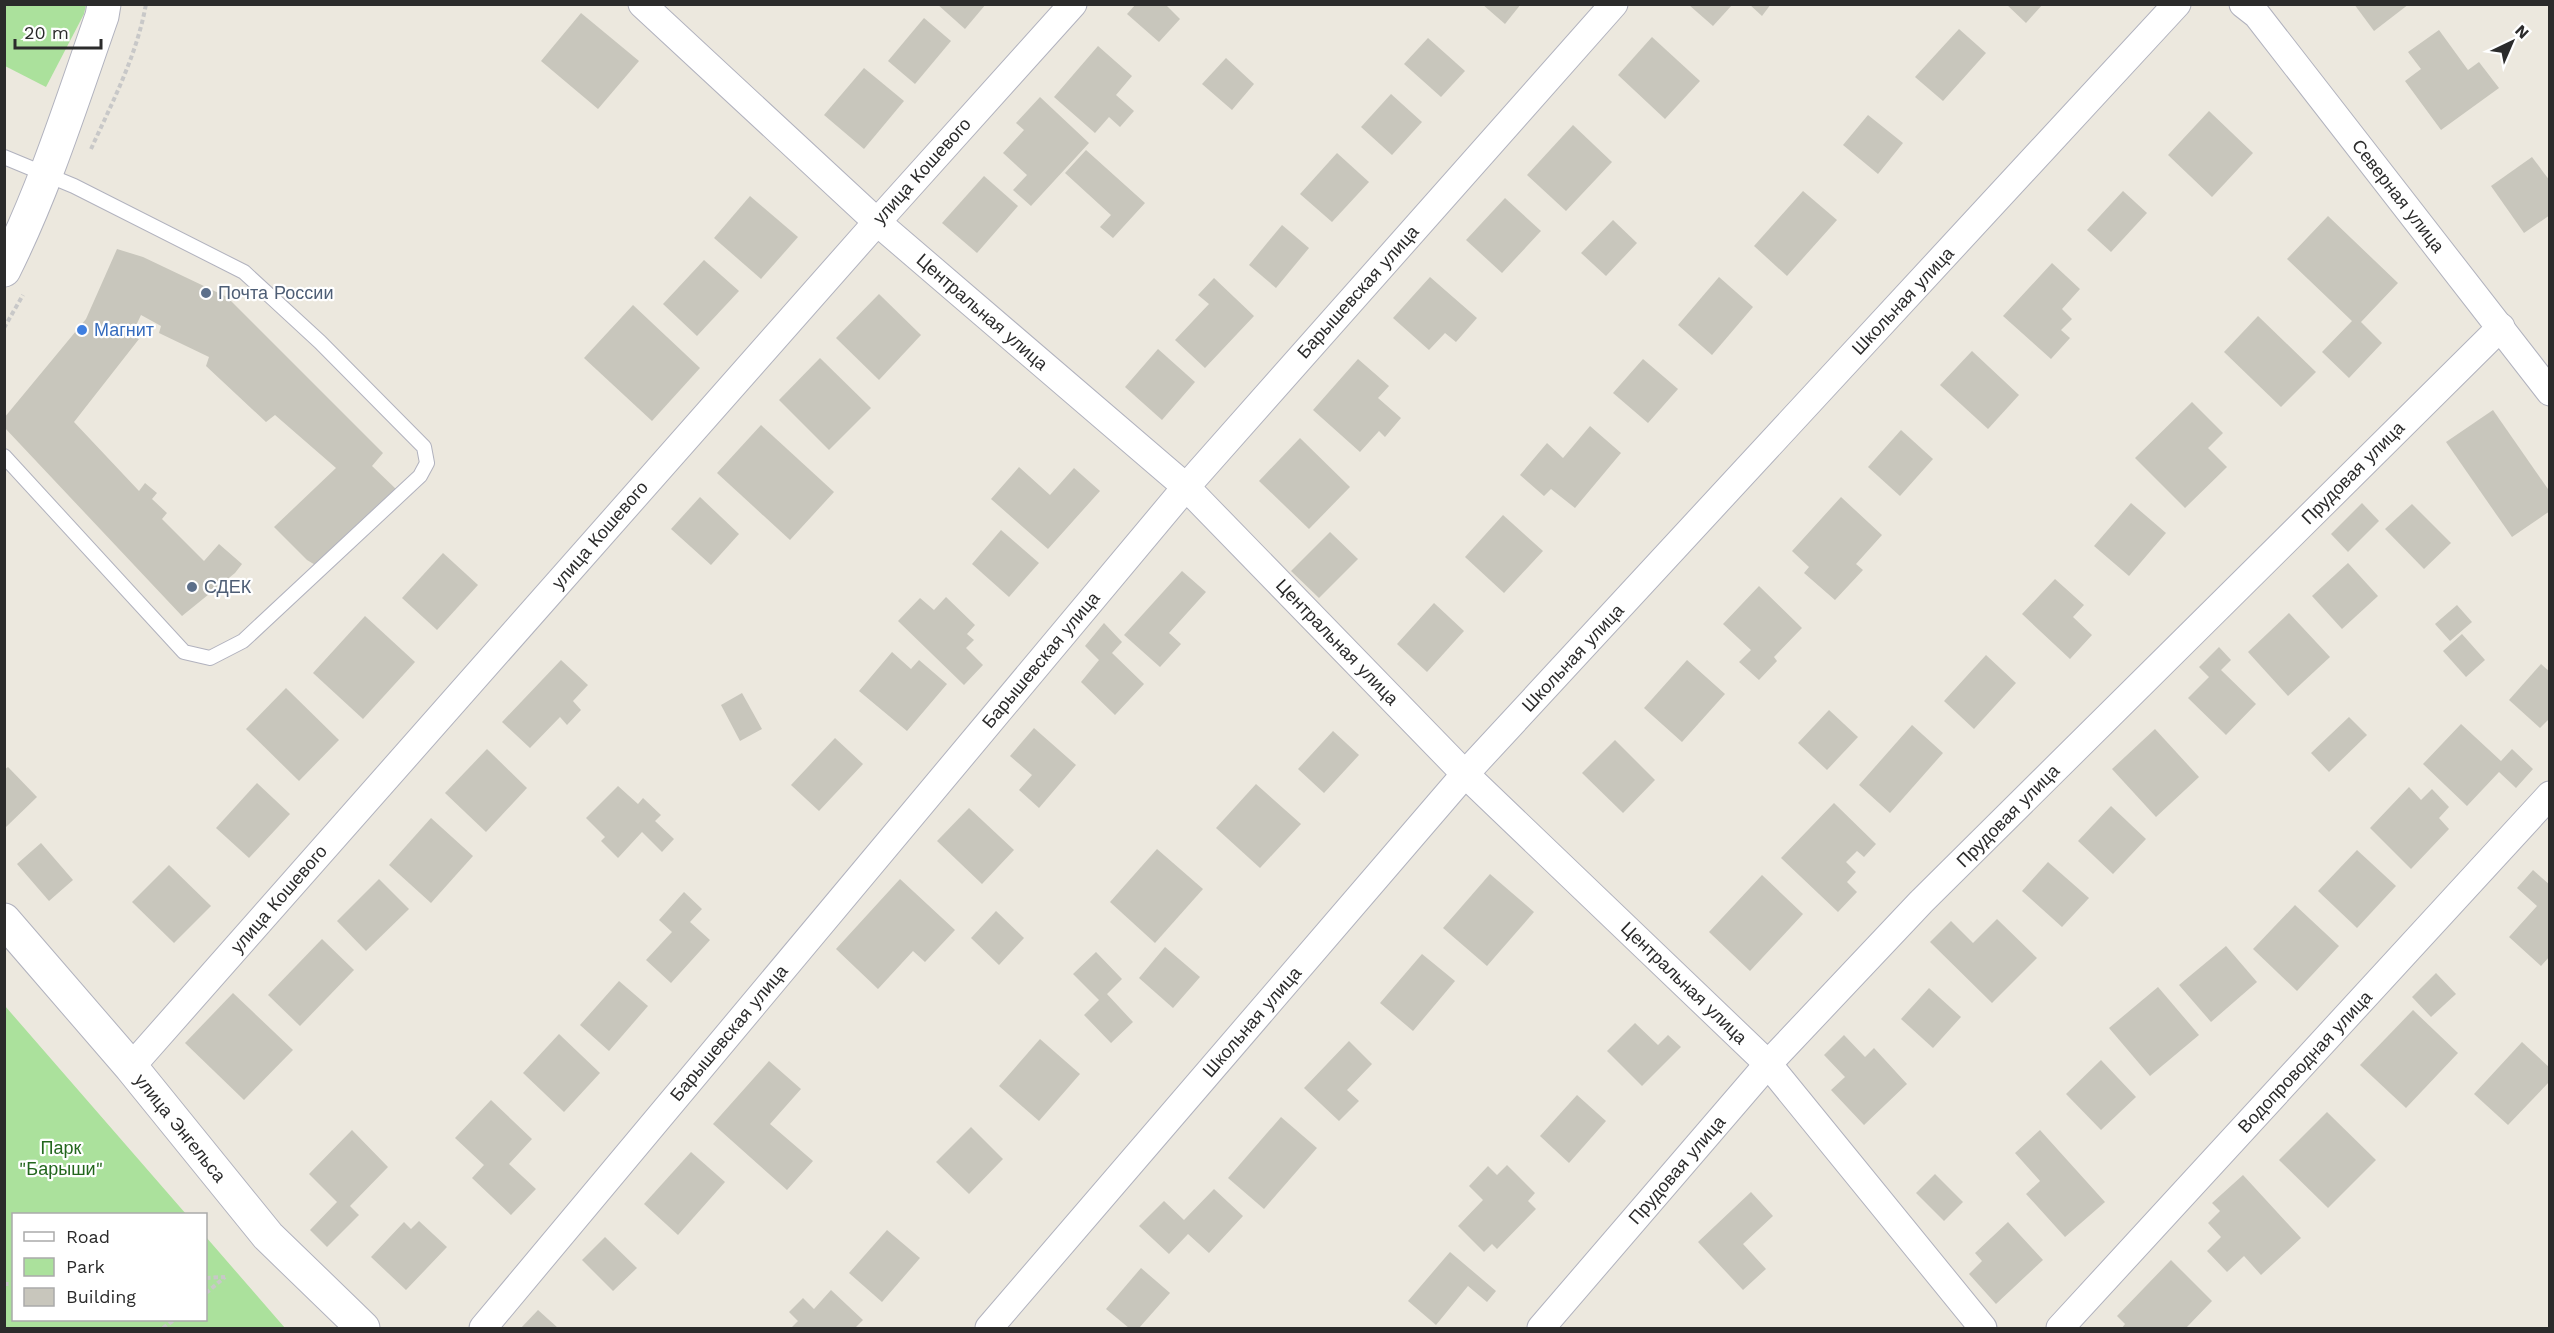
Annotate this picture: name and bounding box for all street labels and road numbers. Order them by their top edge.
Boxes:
street label: улица Кошевого [868,113,975,228]
street label: Северная улица [2348,135,2450,257]
street label: Барышевская улица [1293,220,1423,362]
street label: Школьная улица [1847,242,1959,359]
street label: Центральная улица [913,249,1053,375]
street label: Прудовая улица [2297,416,2409,528]
street label: улица Кошевого [547,476,652,593]
street label: Центральная улица [1272,574,1404,710]
street label: Барышевская улица [978,587,1104,732]
street label: Школьная улица [1517,599,1629,716]
street label: Прудовая улица [1952,759,2064,871]
street label: улица Кошевого [226,840,331,957]
street label: Центральная улица [1617,917,1752,1049]
street label: Барышевская улица [666,960,792,1105]
street label: Школьная улица [1198,961,1306,1081]
street label: Водопроводная улица [2233,986,2377,1137]
street label: улица Энгельса [130,1069,231,1187]
street label: Прудовая улица [1624,1111,1730,1228]

